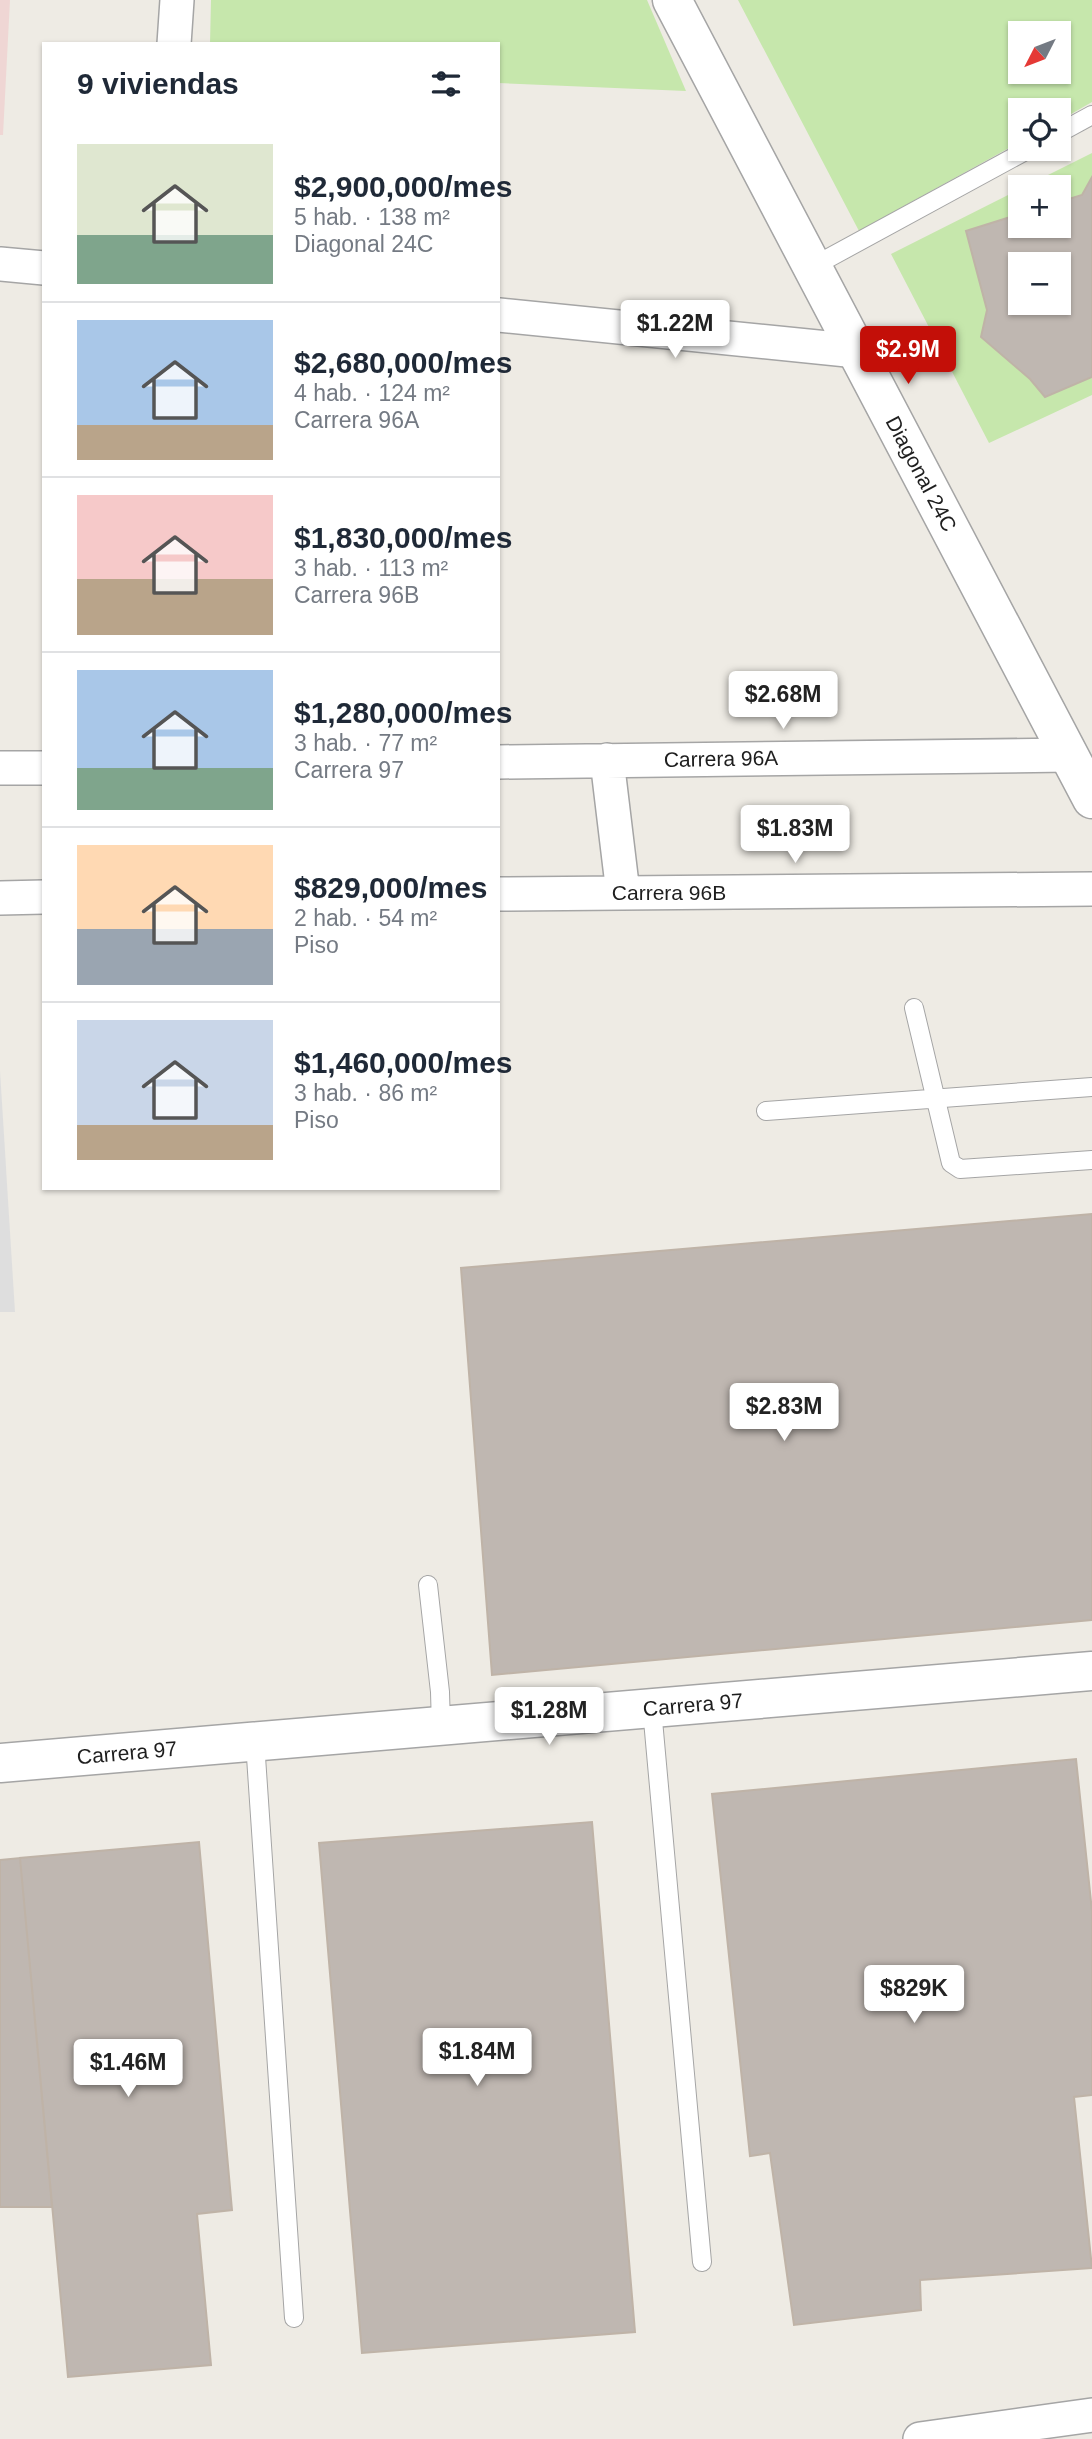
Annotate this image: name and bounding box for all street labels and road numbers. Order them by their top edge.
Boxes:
street label: Diagonal 24C [881,412,961,535]
street label: Carrera 96A [664,746,778,771]
street label: Carrera 96B [612,881,726,904]
street label: Carrera 97 [642,1689,744,1720]
street label: Carrera 97 [76,1737,178,1768]

